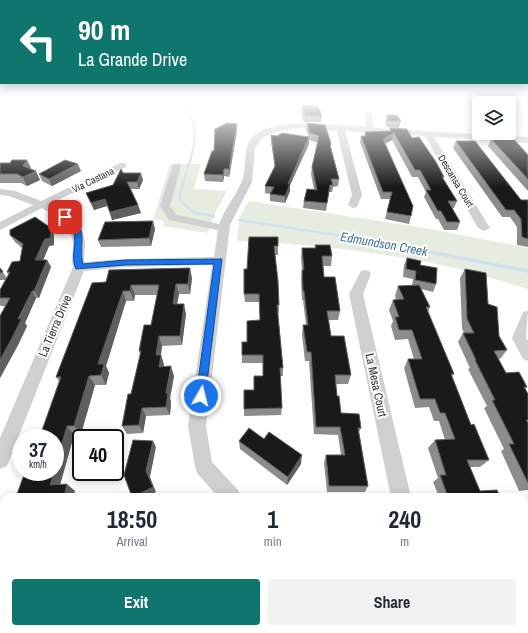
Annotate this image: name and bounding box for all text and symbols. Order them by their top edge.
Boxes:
text: 90 m [78,11,130,49]
icon: left [12,16,64,68]
text: La Grande Drive [78,47,187,72]
map controls [472,96,516,140]
button: layers [472,96,516,140]
street label: Descansa Court [435,152,477,210]
street label: Via Castana [70,164,116,196]
pin [48,200,82,234]
icon: arrive [54,206,76,228]
water label: Edmundson Creek [339,228,430,260]
street label: La Tierra Drive [35,293,75,359]
street label: La Mesa Court [361,352,391,418]
position arrow [180,375,222,417]
speed limit sign: 40 [72,429,124,481]
text: 37 [29,436,47,463]
text: km/h [29,458,47,471]
text: 18:50 [107,503,157,535]
text: 1 [267,503,278,535]
text: 240 [388,503,421,535]
text: Arrival [117,533,147,550]
text: min [264,533,282,550]
text: m [400,533,409,550]
button: Exit [12,579,260,625]
button: Share [268,579,516,625]

